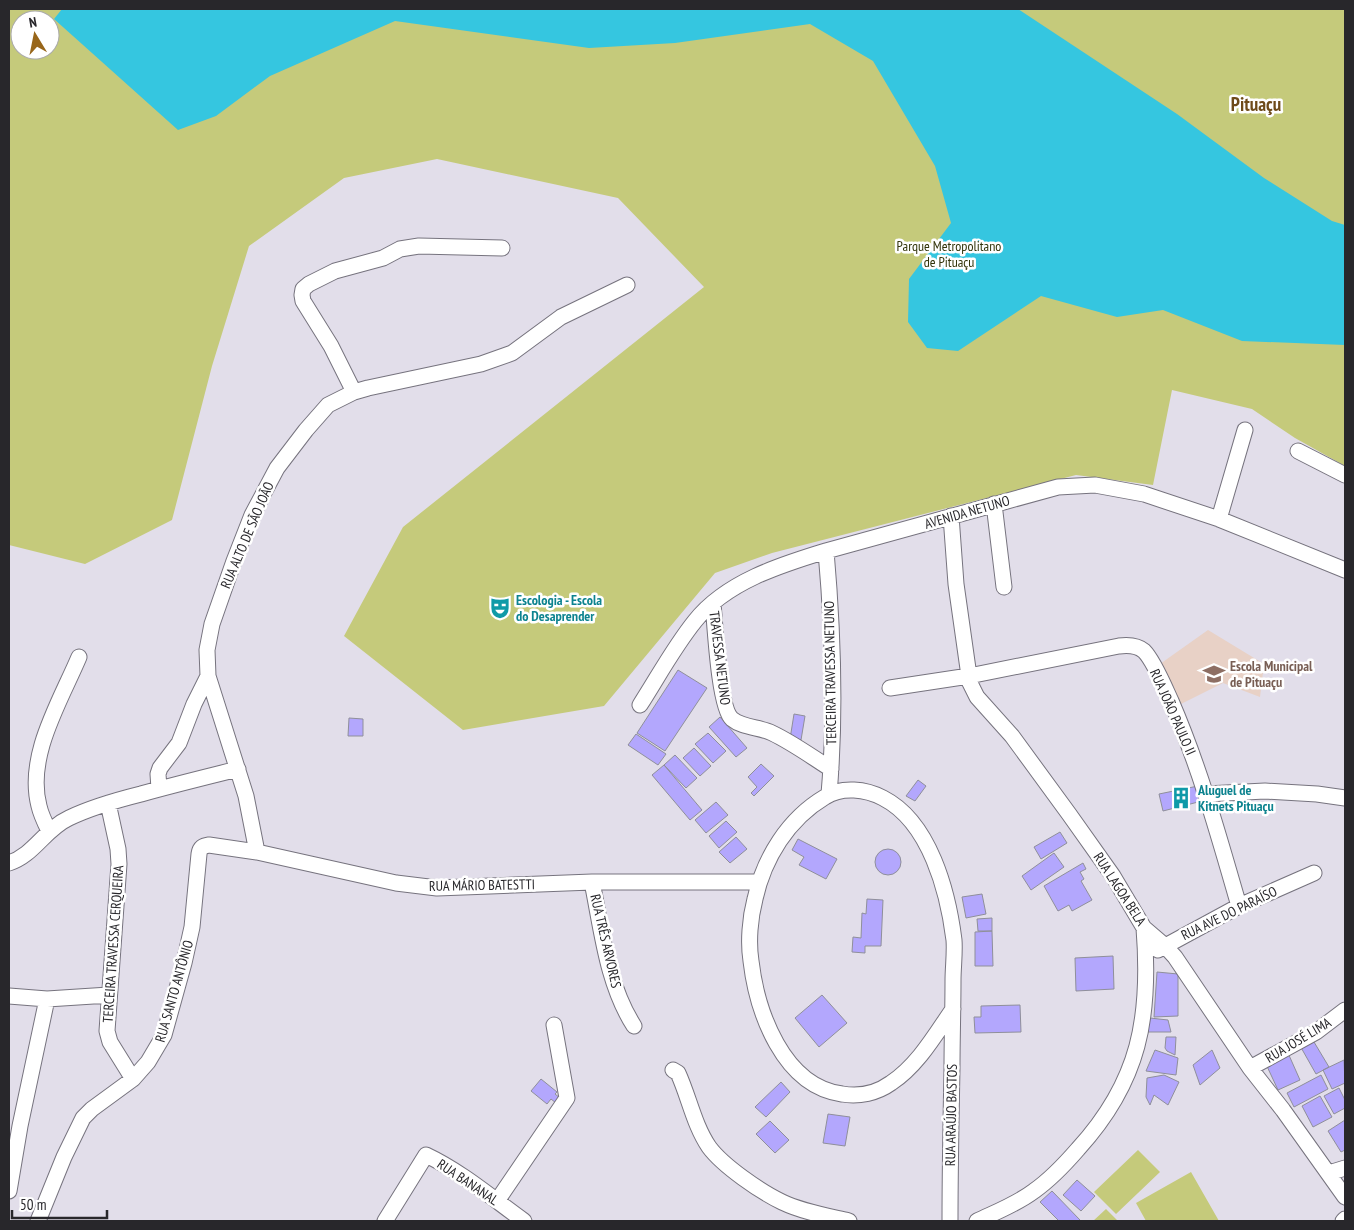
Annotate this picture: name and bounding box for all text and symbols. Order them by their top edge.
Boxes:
north arrow [10,10,60,60]
text: N [27,13,38,32]
district label: Pituaçu [1231,92,1281,116]
park label: Parque Metropolitano de Pituaçu [897,237,1001,271]
street label: RUA ALTO DE SÃO JOÃO [216,479,278,591]
street label: AVENIDA NETUNO [922,491,1012,533]
place label: Escologia - Escola do Desaprender [516,591,602,625]
theatre icon: Escologia - Escola do Desaprender [487,595,513,621]
street label: TERCEIRA TRAVESSA NETUNO [820,601,840,745]
street label: TRAVESSA NETUNO [705,610,735,706]
place label: Escola Municipal de Pituaçu [1230,657,1313,691]
school or university icon: Escola Municipal de Pituaçu [1201,661,1227,687]
street label: RUA JOÃO PAULO II [1146,666,1200,758]
place label: Aluguel de Kitnets Pituaçu [1197,781,1274,815]
building icon: Aluguel de Kitnets Pituaçu [1168,785,1194,811]
street label: RUA LAGOA BELA [1090,849,1151,929]
street label: TERCEIRA TRAVESSA CERQUEIRA [99,864,128,1023]
street label: RUA MÁRIO BATESTTI [429,875,535,895]
street label: RUA AVE DO PARAÍSO [1178,882,1280,944]
street label: RUA TRÊS ARVORES [586,892,626,990]
street label: RUA SANTO ANTÔNIO [151,938,197,1044]
street label: RUA JOSÉ LIMA [1262,1013,1335,1067]
street label: RUA ARAÚJO BASTOS [941,1064,961,1166]
street label: RUA BANANAL [434,1155,502,1209]
scale bar [12,1188,108,1220]
text: 50 m [20,1195,46,1214]

